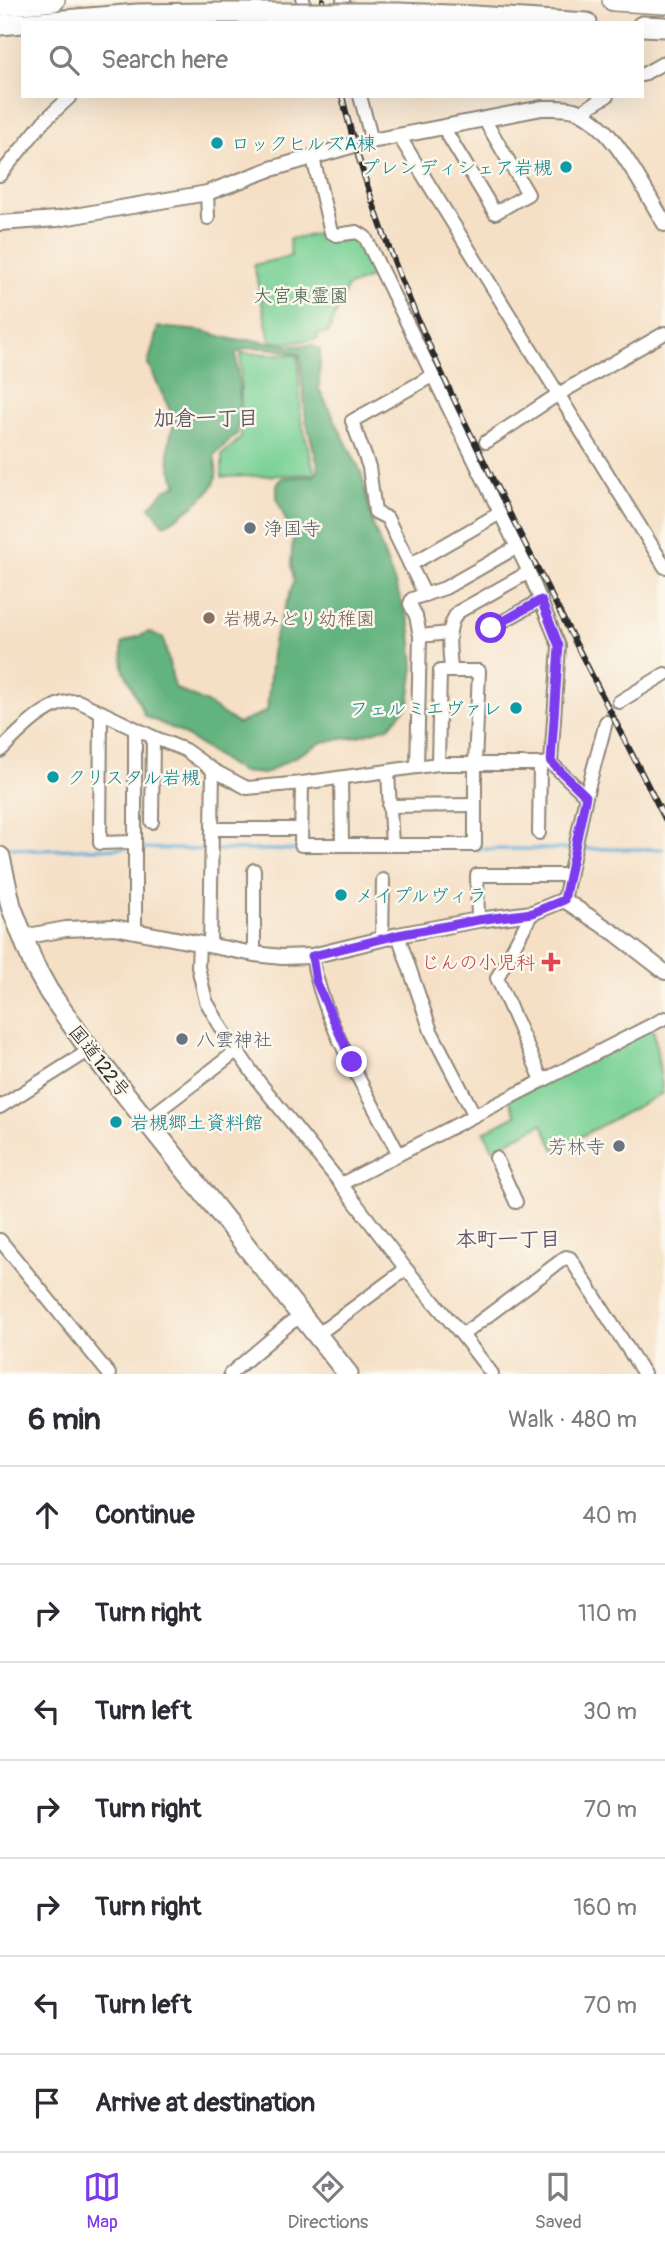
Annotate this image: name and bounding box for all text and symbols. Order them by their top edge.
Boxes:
search box [21,21,644,98]
icon: search [45,41,83,79]
text: Search here [101,44,228,76]
place label: ロックヒルズA棟 [231,132,376,156]
marker: ロックヒルズA棟 [209,135,225,151]
place label: プレンディシェア岩槻 [361,156,552,180]
marker: プレンディシェア岩槻 [558,159,574,175]
park label: 大宮東霊園 [253,284,349,308]
district label: 加倉一丁目 [154,405,259,432]
place label: 浄国寺 [264,517,321,541]
marker: 浄国寺 [242,520,258,536]
place label: 岩槻みどり幼稚園 [223,607,375,631]
marker: 岩槻みどり幼稚園 [201,610,217,626]
route start [475,612,506,643]
place label: フェルミエヴァレ [350,697,502,721]
marker: フェルミエヴァレ [508,700,524,716]
place label: クリスタル岩槻 [67,766,200,790]
marker: クリスタル岩槻 [45,769,61,785]
place label: メイプルヴィラ [355,884,487,908]
marker: メイプルヴィラ [333,887,349,903]
place label: じんの小児科 [421,951,535,975]
marker: じんの小児科 [541,952,561,972]
street label: 国道122号 [63,1020,135,1103]
place label: 八雲神社 [196,1028,272,1052]
marker: 八雲神社 [174,1031,190,1047]
route end [336,1046,367,1077]
place label: 岩槻郷土資料館 [130,1111,263,1135]
marker: 岩槻郷土資料館 [108,1114,124,1130]
place label: 芳林寺 [548,1135,605,1159]
marker: 芳林寺 [611,1138,627,1154]
district label: 本町一丁目 [456,1226,561,1253]
text: 6 min [28,1401,101,1438]
text: Walk · 480 m [508,1405,637,1434]
icon: ahead [28,1496,66,1534]
text: Continue [95,1499,195,1531]
text: 40 m [583,1501,637,1530]
icon: right [28,1594,66,1632]
text: Turn right [95,1597,201,1629]
text: 110 m [578,1599,637,1628]
icon: left [28,1692,66,1730]
text: Turn left [95,1695,191,1727]
text: 30 m [583,1697,637,1726]
icon: right [28,1790,66,1828]
text: Turn right [95,1793,201,1825]
text: 70 m [584,1795,637,1824]
icon: right [28,1888,66,1926]
text: Turn right [95,1891,201,1923]
text: 160 m [573,1893,637,1922]
icon: left [28,1986,66,2024]
text: Turn left [95,1989,191,2021]
text: 70 m [584,1991,637,2020]
icon: arrive [28,2084,66,2122]
text: Arrive at destination [95,2087,315,2119]
tab: Map [83,2168,121,2234]
tab: Directions [288,2168,368,2234]
tab: Saved [535,2168,582,2234]

